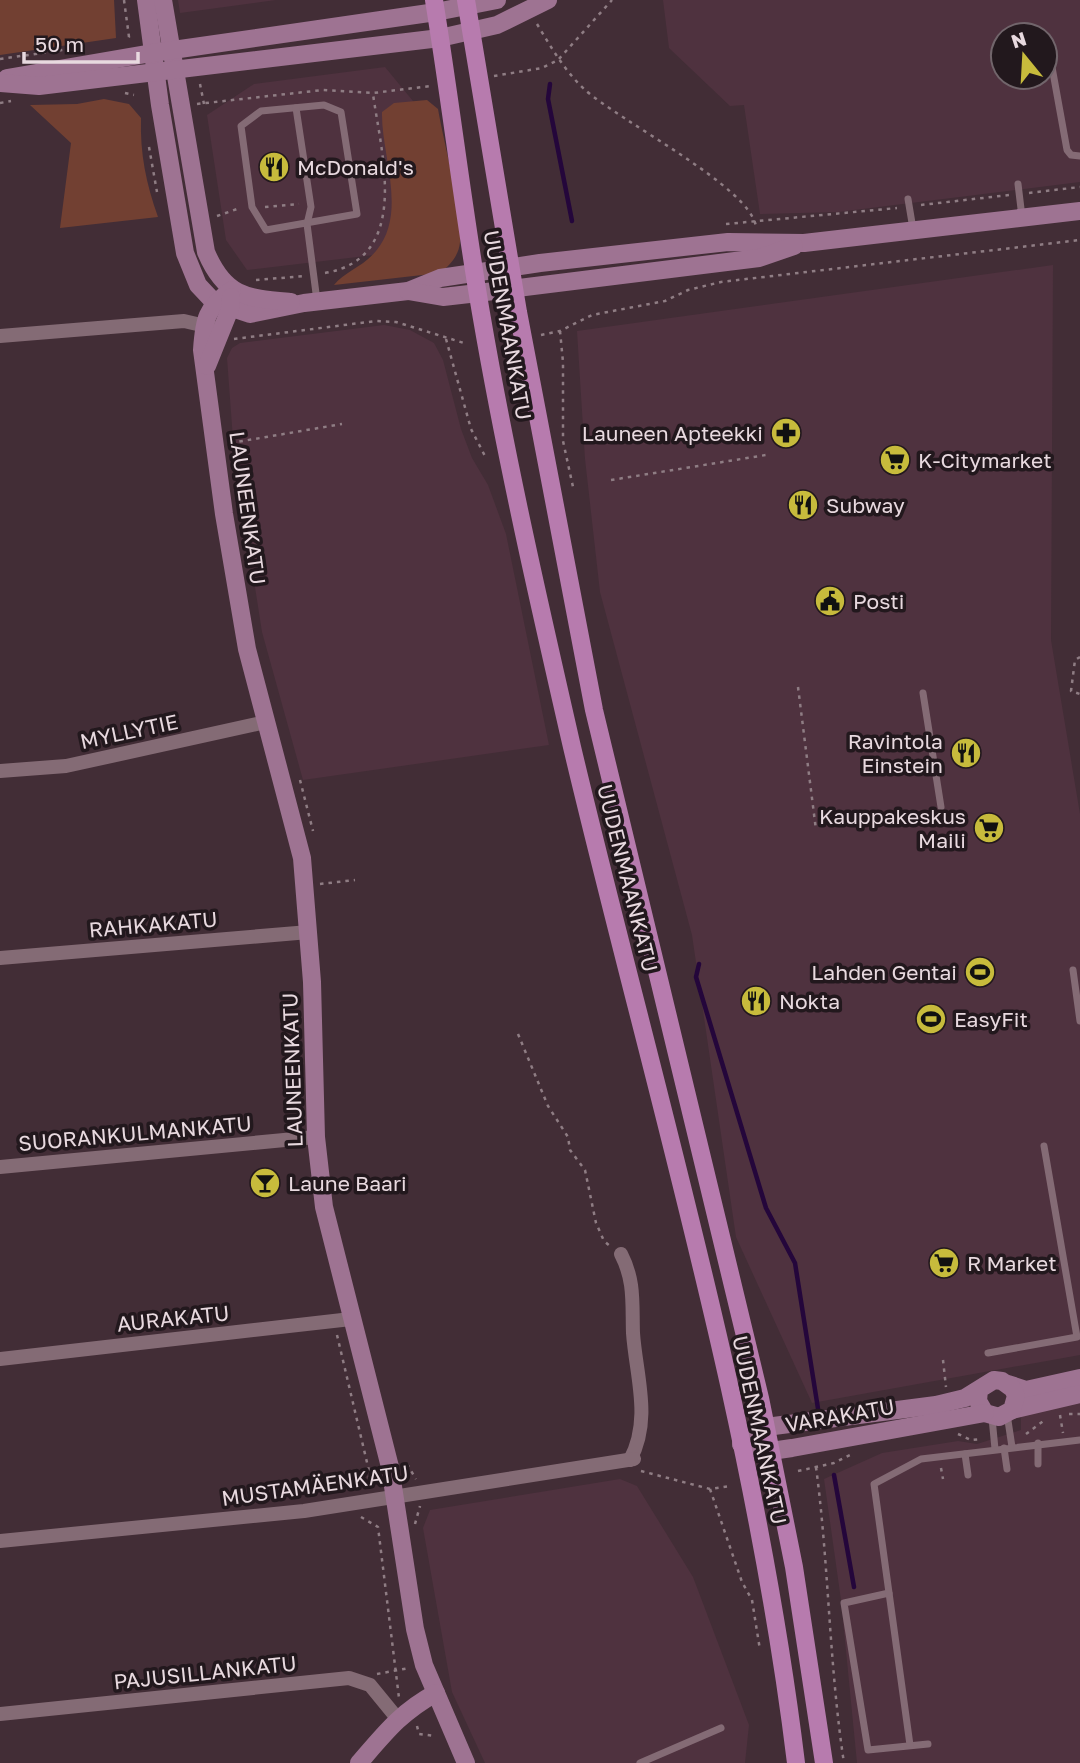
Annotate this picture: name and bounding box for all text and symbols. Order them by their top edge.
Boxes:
scale bar [24,21,138,65]
north arrow [989,21,1059,91]
text: N [1008,26,1029,53]
text: 50 m [35,31,84,57]
restaurant icon: McDonald's [257,150,291,184]
place label: McDonald's [297,154,414,180]
street label: UUDENMAANKATU [478,228,538,422]
pharmacy icon: Launeen Apteekki [769,416,803,450]
place label: Launeen Apteekki [582,420,763,446]
street label: LAUNEENKATU [224,430,272,586]
supermarket icon: K-Citymarket [878,443,912,477]
place label: K-Citymarket [918,447,1052,473]
restaurant icon: Subway [786,488,820,522]
place label: Subway [826,492,905,518]
public building icon: Posti [813,584,847,618]
place label: Posti [853,588,904,614]
street label: MYLLYTIE [78,708,180,754]
place label: Ravintola Einstein [848,728,943,778]
restaurant icon: Ravintola Einstein [949,736,983,770]
street label: UUDENMAANKATU [592,782,664,974]
place label: Kauppakeskus Maili [819,803,966,853]
supermarket icon: Kauppakeskus Maili [972,811,1006,845]
street label: RAHKAKATU [88,905,218,943]
sports icon: Lahden Gentai [963,955,997,989]
place label: Lahden Gentai [811,959,957,985]
restaurant icon: Nokta [739,984,773,1018]
place label: Nokta [779,988,840,1014]
street label: LAUNEENKATU [276,992,308,1148]
sports icon: EasyFit [914,1002,948,1036]
place label: EasyFit [954,1006,1028,1032]
street label: SUORANKULMANKATU [17,1110,253,1156]
bar icon: Laune Baari [248,1166,282,1200]
place label: Laune Baari [288,1170,407,1196]
supermarket icon: R Market [927,1246,961,1280]
place label: R Market [967,1250,1057,1276]
street label: AURAKATU [116,1299,230,1337]
street label: UUDENMAANKATU [727,1333,793,1527]
street label: VARAKATU [783,1393,897,1437]
street label: MUSTAMÄENKATU [220,1459,410,1511]
street label: PAJUSILLANKATU [112,1649,298,1695]

